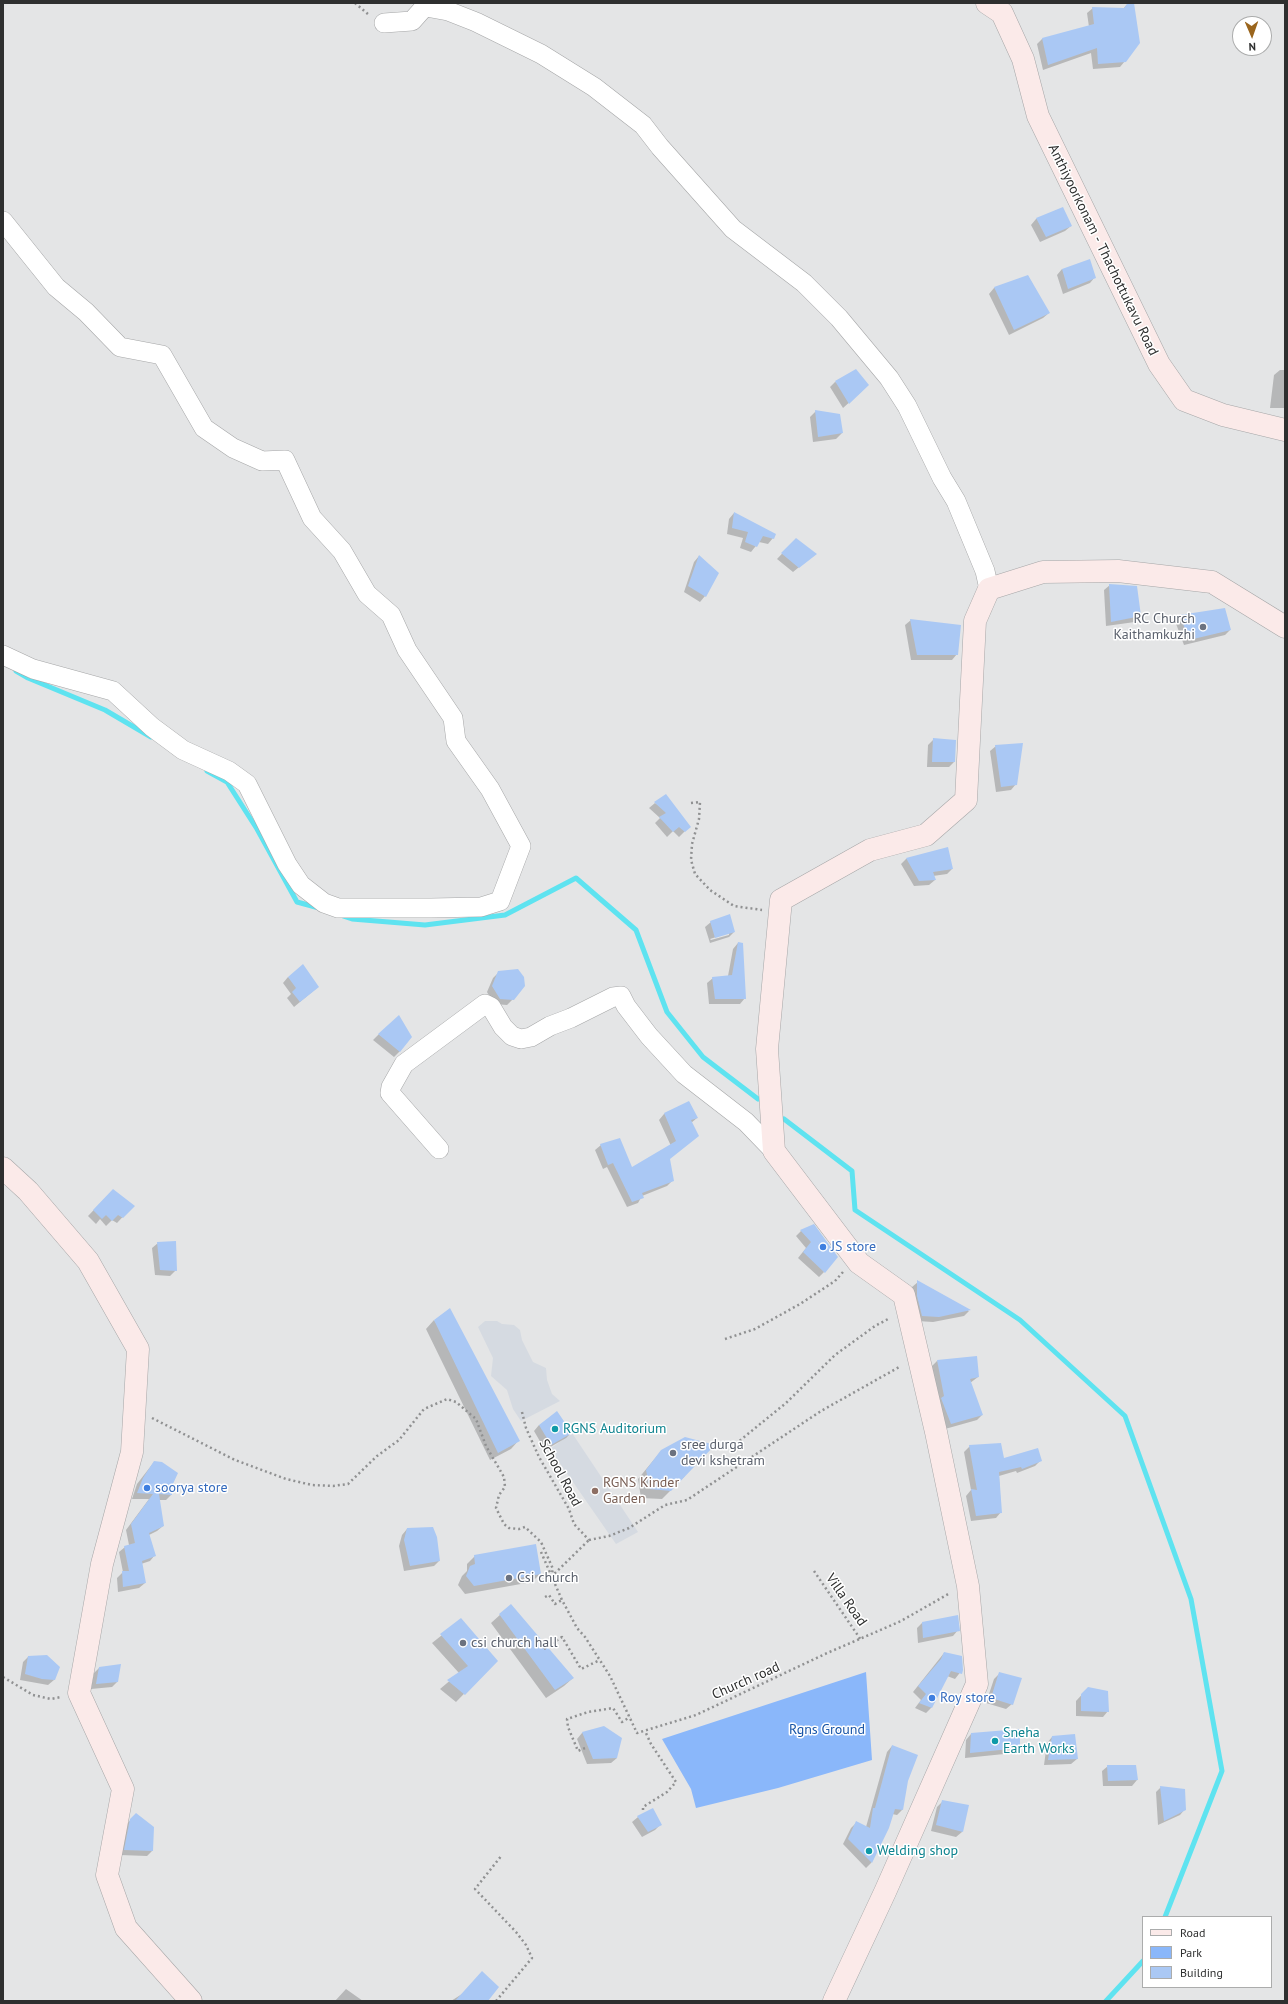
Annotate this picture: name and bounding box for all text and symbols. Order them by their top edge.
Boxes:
north arrow [1232,16,1272,56]
text: N [1249,40,1256,54]
street label: Anthiyoorkonam - Thachottukavu Road [1044,142,1162,358]
place label: RC Church Kaithamkuzhi [1114,611,1195,644]
marker: RC Church Kaithamkuzhi [1198,622,1208,632]
place label: JS store [831,1239,876,1255]
marker: JS store [818,1242,828,1252]
place label: RGNS Auditorium [563,1421,666,1437]
marker: RGNS Auditorium [550,1424,560,1434]
street label: School Road [535,1436,585,1510]
place label: sree durga devi kshetram [681,1437,765,1470]
marker: sree durga devi kshetram [668,1448,678,1458]
place label: RGNS Kinder Garden [603,1475,679,1508]
place label: soorya store [155,1480,228,1496]
marker: soorya store [142,1483,152,1493]
marker: RGNS Kinder Garden [590,1486,600,1496]
place label: Csi church [517,1570,578,1586]
street label: Villa Road [822,1571,870,1629]
marker: Csi church [504,1573,514,1583]
place label: csi church hall [471,1635,557,1651]
marker: csi church hall [458,1638,468,1648]
street label: Church road [710,1659,782,1703]
place label: Roy store [940,1690,995,1706]
marker: Roy store [927,1693,937,1703]
park label: Rgns Ground [789,1722,865,1738]
place label: Sneha Earth Works [1003,1725,1075,1758]
marker: Sneha Earth Works [990,1736,1000,1746]
place label: Welding shop [877,1843,958,1859]
marker: Welding shop [864,1846,874,1856]
legend [1142,1916,1272,1988]
text: Road [1180,1925,1205,1940]
text: Park [1180,1945,1202,1960]
text: Building [1180,1965,1223,1980]

